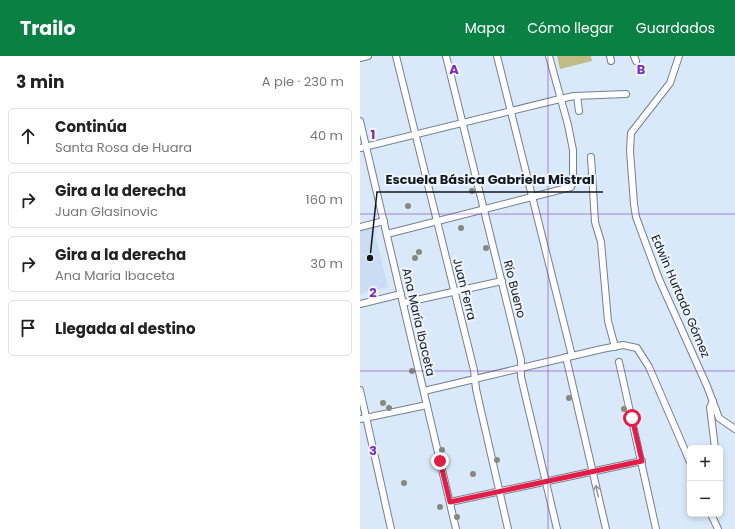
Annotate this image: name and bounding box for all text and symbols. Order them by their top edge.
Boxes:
text: Trailo [20,15,76,42]
text: Mapa [465,18,505,38]
text: Cómo llegar [527,18,614,38]
text: Guardados [636,18,715,38]
text: A [449,60,459,79]
text: B [637,60,646,79]
text: 3 min [16,70,64,94]
text: A pie · 230 m [262,72,344,91]
text: Continúa [55,116,127,137]
icon: ahead [17,125,39,147]
text: 1 [371,125,375,144]
text: 40 m [310,126,343,145]
text: Santa Rosa de Huara [55,138,192,157]
callout: Escuela Básica Gabriela Mistral [377,167,603,192]
text: Escuela Básica Gabriela Mistral [385,170,595,189]
text: Gira a la derecha [55,180,186,201]
icon: right [17,189,39,211]
text: 160 m [306,190,343,209]
text: Juan Glasinovic [55,202,158,221]
street label: Edwin Hurtado Gómez [647,232,715,360]
text: Gira a la derecha [55,244,186,265]
icon: right [17,253,39,275]
text: 30 m [310,254,343,273]
street label: Juan Ferra [449,256,481,322]
street label: Río Bueno [500,258,530,320]
text: Ana María Ibaceta [55,266,175,285]
street label: Ana María Ibaceta [398,266,440,378]
text: 2 [369,283,377,302]
icon: arrive [17,317,39,339]
text: Llegada al destino [55,318,196,339]
route start [623,409,641,427]
text: 3 [369,441,377,460]
map controls [687,445,723,517]
button: + [687,445,723,481]
route end [431,452,449,470]
button: − [687,481,723,517]
one-way arrow [593,485,601,498]

